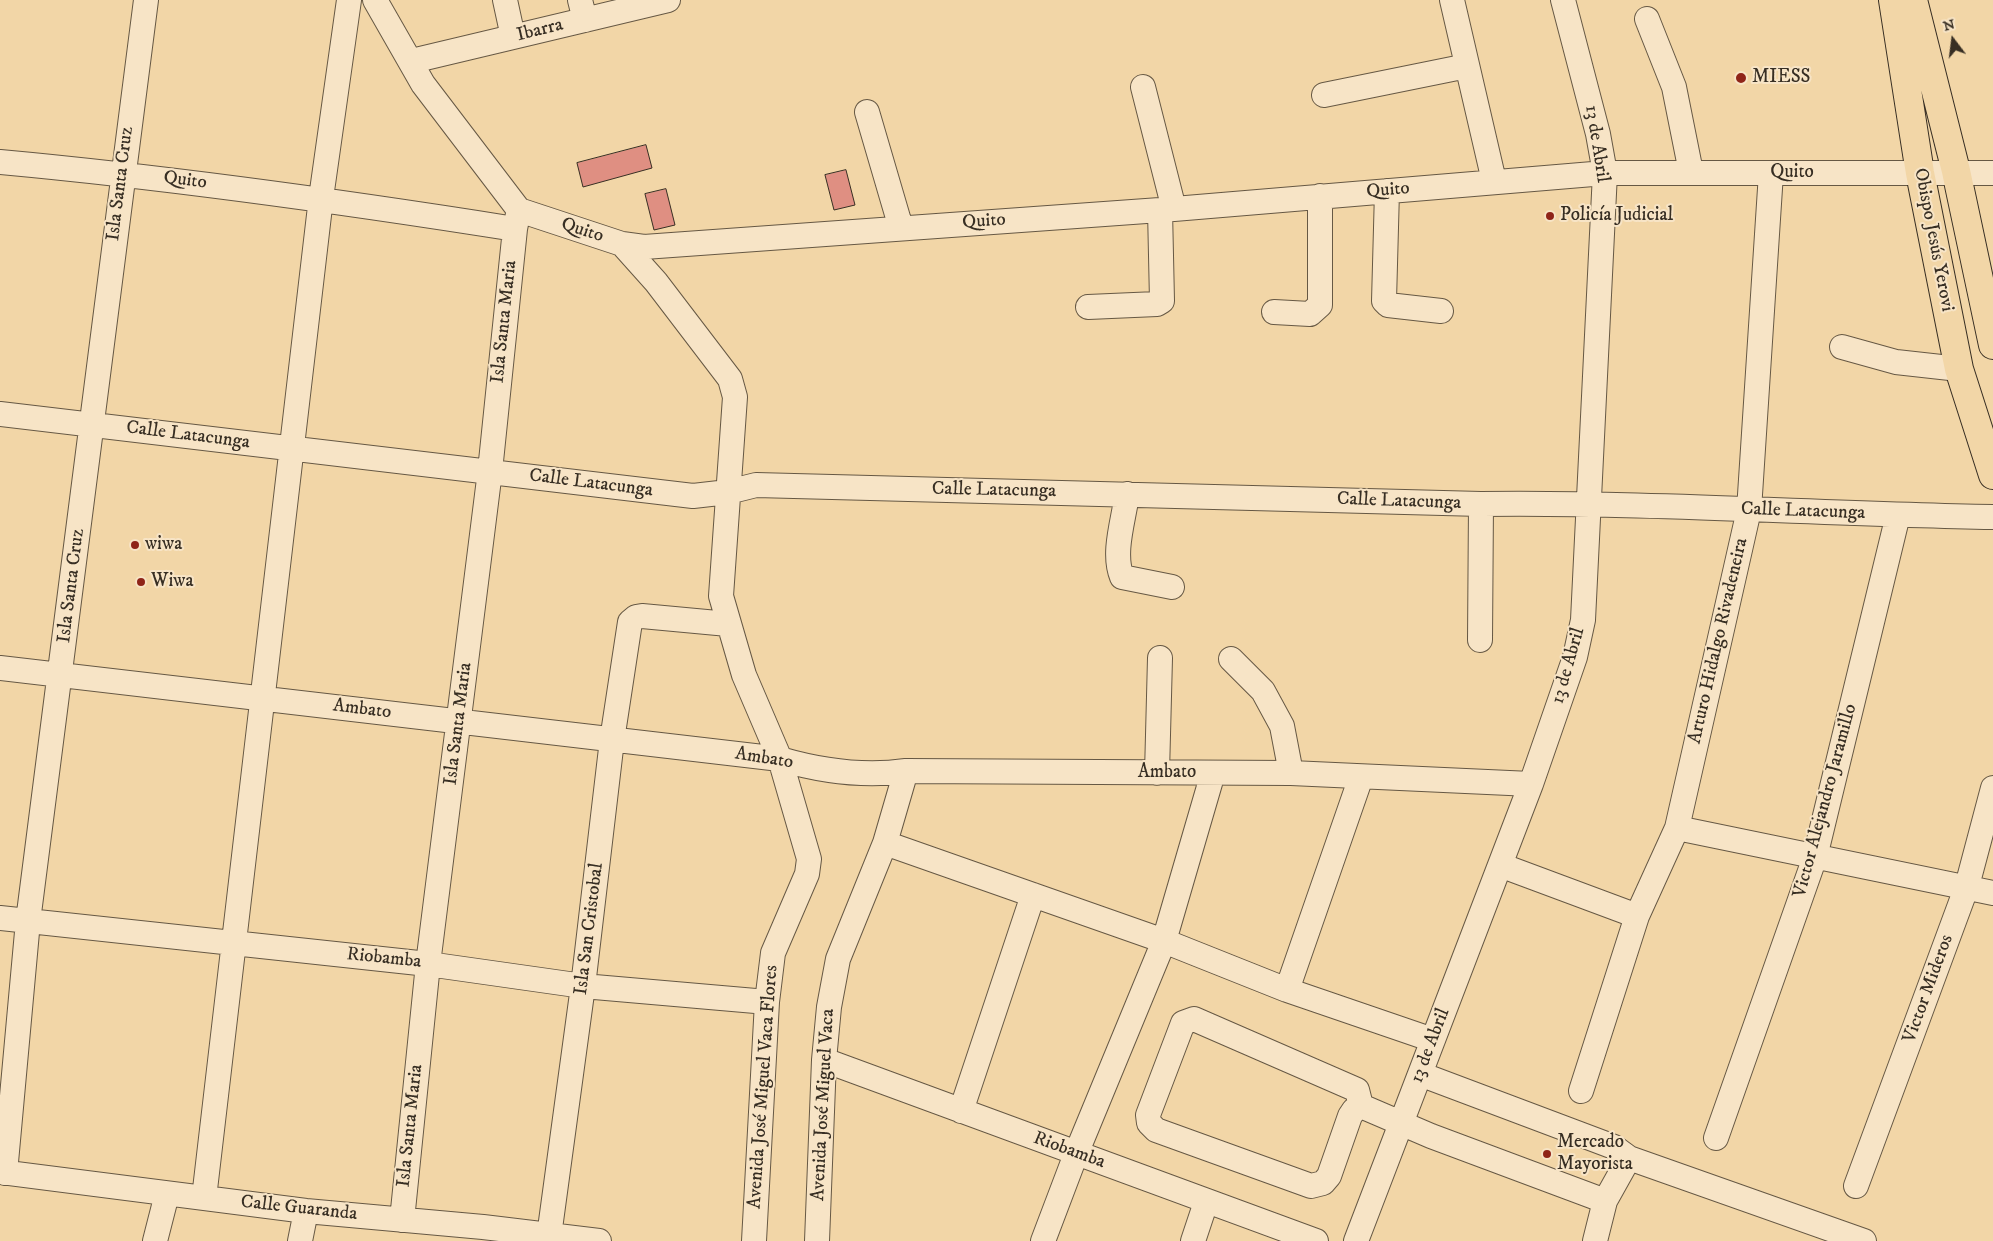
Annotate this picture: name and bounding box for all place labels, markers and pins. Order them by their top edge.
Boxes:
place label: MIESS [1752,67,1811,89]
marker: MIESS [1734,71,1748,85]
place label: Policía Judicial [1560,205,1673,227]
marker: Policía Judicial [1544,210,1556,222]
place label: wiwa [145,534,182,556]
marker: wiwa [129,539,141,551]
place label: Wiwa [151,571,193,593]
marker: Wiwa [135,576,147,588]
place label: Mercado Mayorista [1557,1132,1633,1176]
marker: Mercado Mayorista [1541,1148,1553,1160]

